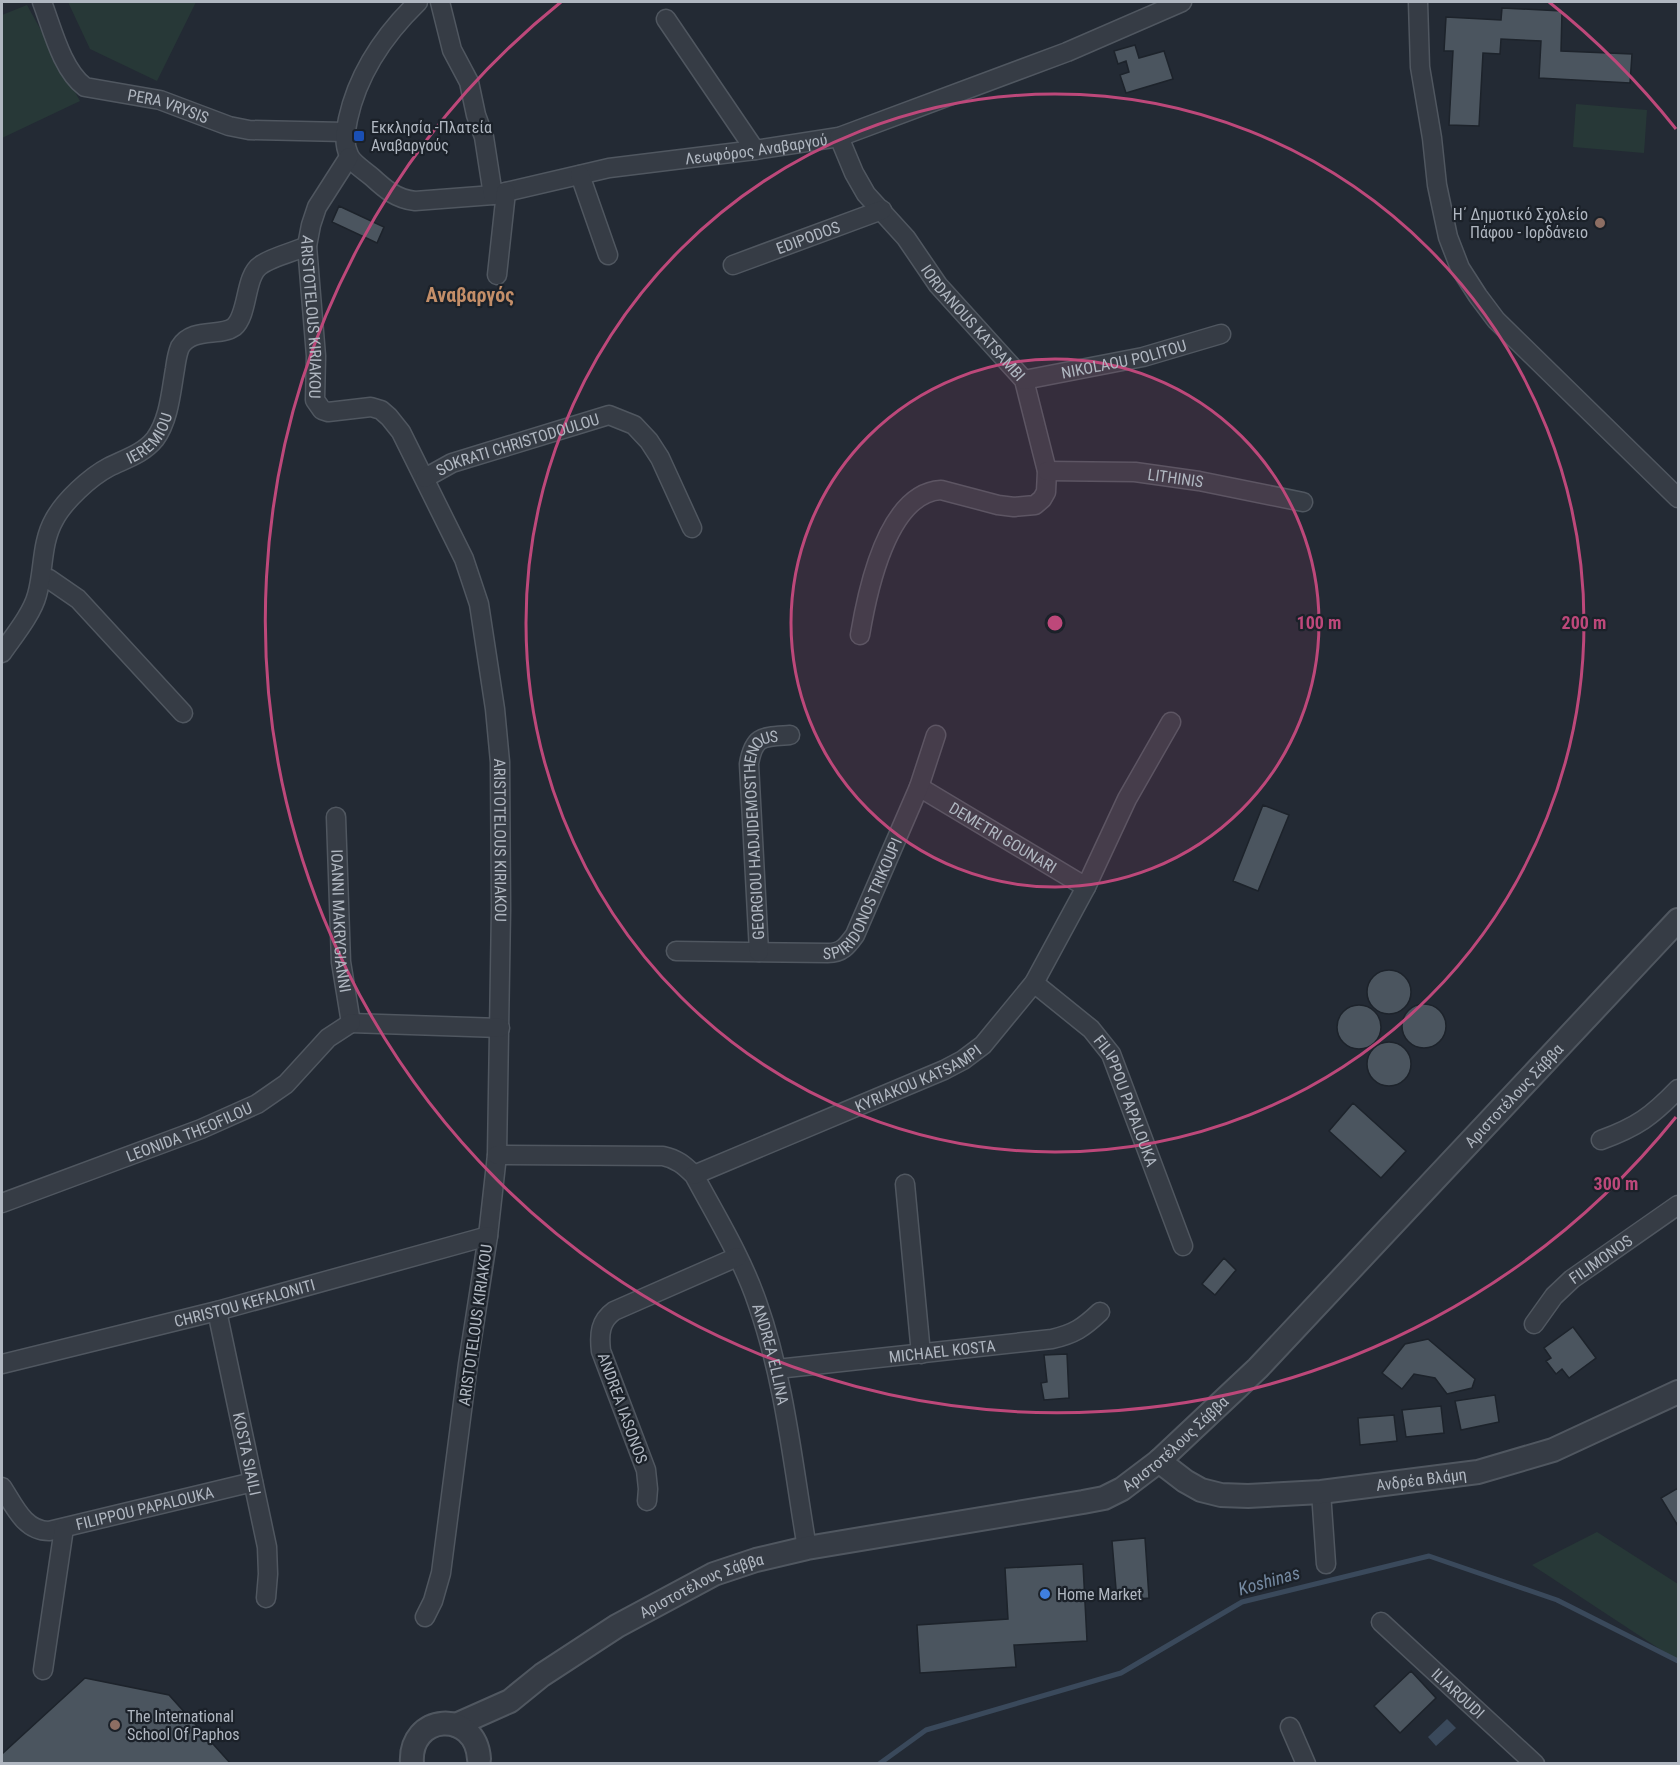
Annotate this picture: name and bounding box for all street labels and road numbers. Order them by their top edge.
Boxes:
street label: PERA VRYSIS [126,86,211,128]
street label: Λεωφόρος Αναβαργού [684,130,829,169]
street label: EDIPODOS [774,217,843,258]
street label: ARISTOTELOUS KIRIAKOU [297,234,325,399]
street label: IORDANOUS KATSAMBI [917,261,1029,385]
street label: NIKOLAOU POLITOU [1060,336,1189,383]
street label: IEREMIOU [123,410,176,468]
street label: SOKRATI CHRISTODOULOU [433,410,602,480]
street label: LITHINIS [1147,465,1205,492]
street label: GEORGIOU HADJIDEMOSTHENOUS [740,727,779,940]
street label: ARISTOTELOUS KIRIAKOU [490,758,510,922]
street label: DEMETRI GOUNARI [946,798,1060,877]
street label: SPIRIDONOS TRIKOUPI [823,835,906,963]
street label: IOANNI MAKRYGIANNI [327,849,355,994]
street label: FILIPPOU PAPALOUKA [1090,1031,1161,1169]
street label: Αριστοτέλους Σάββα [1461,1040,1567,1151]
street label: KYRIAKOU KATSAMPI [852,1041,985,1116]
street label: LEONIDA THEOFILOU [124,1098,255,1166]
street label: FILIMONOS [1566,1231,1636,1288]
street label: ARISTOTELOUS KIRIAKOU [455,1243,496,1407]
street label: CHRISTOU KEFALONITI [172,1275,317,1331]
street label: ANDREA ELLINA [748,1301,793,1407]
street label: MICHAEL KOSTA [888,1336,996,1367]
street label: ANDREA IASONOS [594,1350,651,1466]
street label: Αριστοτέλους Σάββα [1119,1392,1232,1495]
street label: KOSTA SIAILI [229,1411,265,1497]
street label: Ανδρέα Βλάμη [1375,1465,1468,1495]
street label: FILIPPOU PAPALOUKA [74,1483,216,1534]
street label: Αριστοτέλους Σάββα [636,1550,765,1622]
street label: ILIAROUDI [1427,1664,1488,1723]

